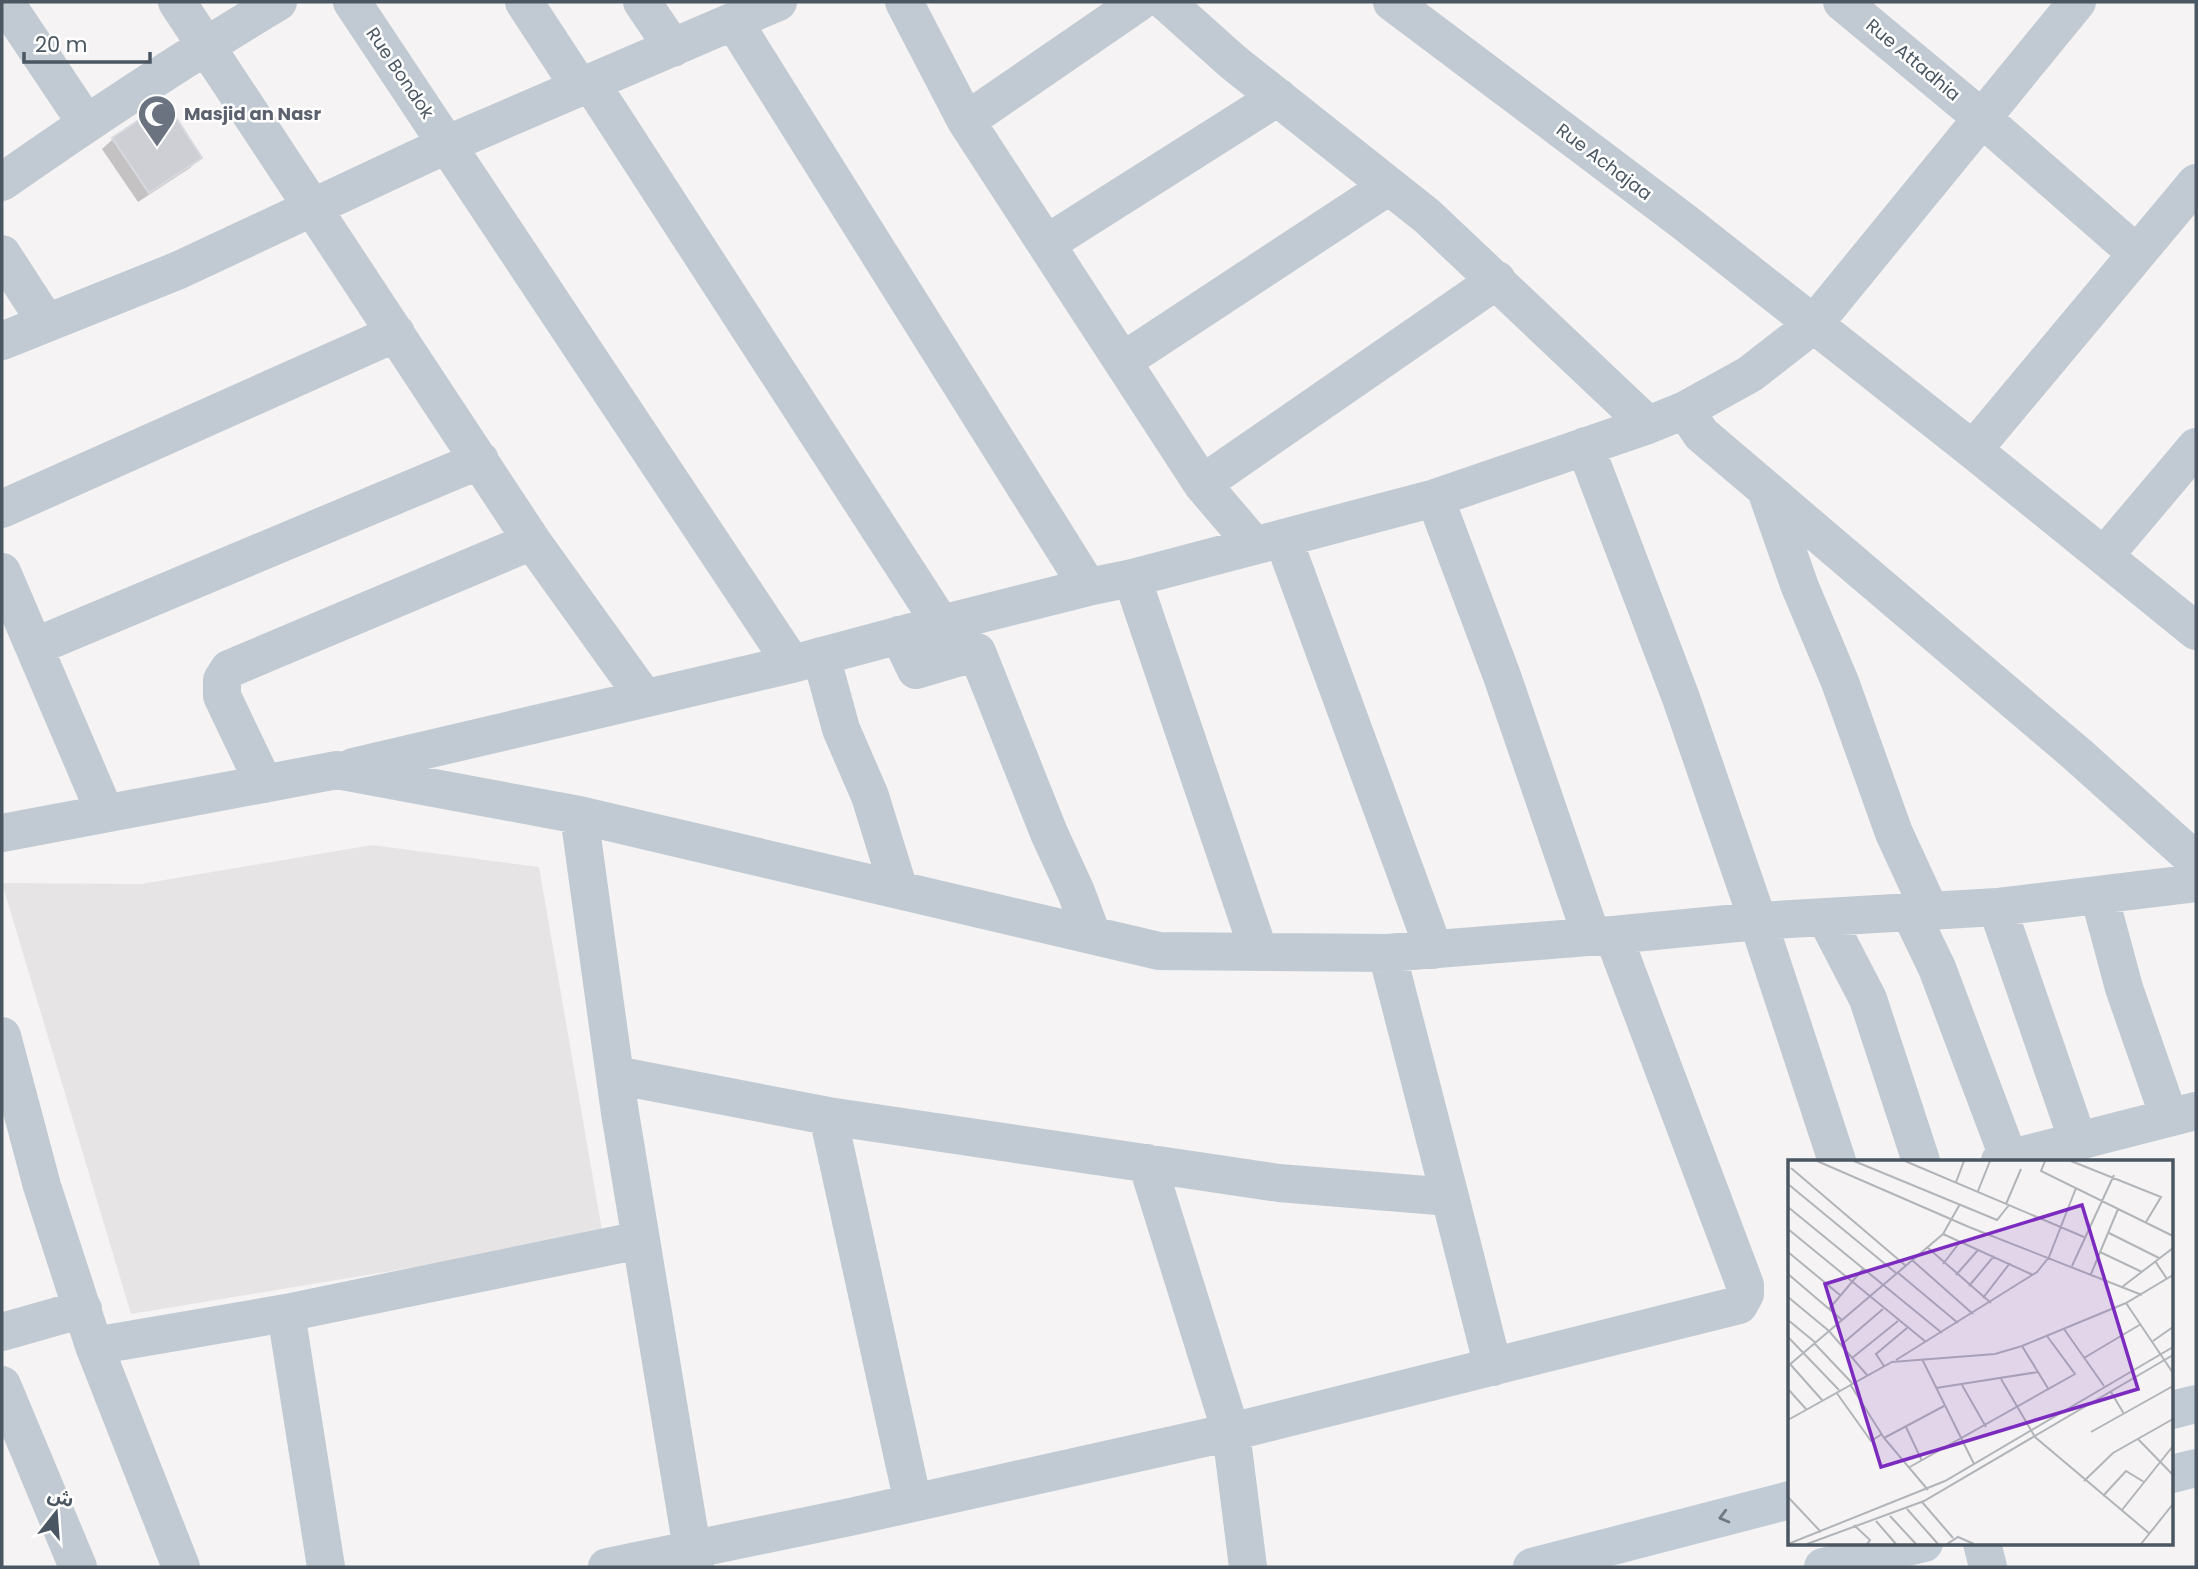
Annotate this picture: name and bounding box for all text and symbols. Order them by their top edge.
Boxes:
street label: Rue Attadhia [1861,13,1966,107]
scale bar [24,21,150,65]
street label: Rue Bondok [361,22,441,124]
text: 20 m [35,30,88,59]
mosque icon: Masjid an Nasr [136,93,178,148]
place label: Masjid an Nasr [184,101,321,126]
street label: Rue Achajaa [1551,117,1657,206]
inset map [1788,1160,2174,1544]
north arrow [21,1478,91,1548]
text: ش [44,1481,77,1514]
one-way arrow [1718,1509,1730,1524]

